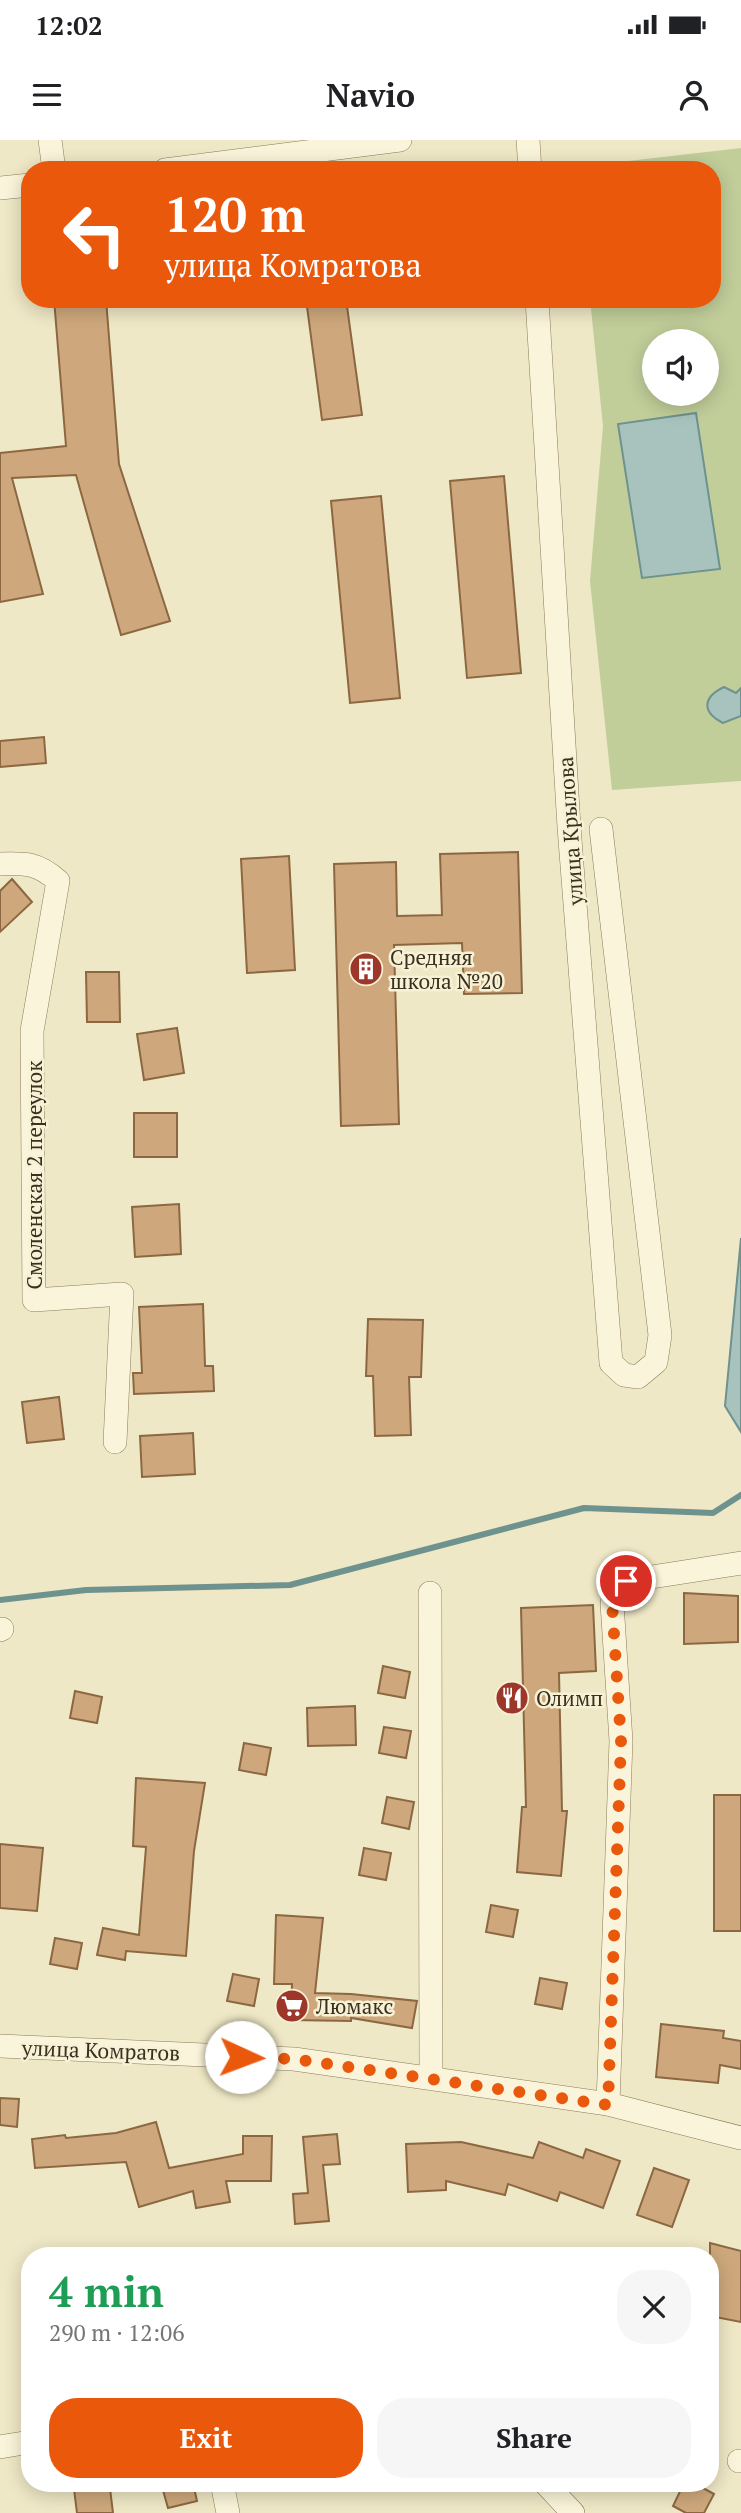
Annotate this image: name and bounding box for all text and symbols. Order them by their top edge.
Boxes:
text: 12:02 [35,8,103,42]
text: Navio [326,74,415,116]
icon: menu [28,76,66,114]
icon: person [675,76,713,114]
text: 120 m [164,181,306,246]
icon: left [49,189,140,280]
text: улица Комратова [164,244,422,286]
map controls [642,329,719,406]
button: sound [642,329,719,406]
street label: улица Крылова [551,755,589,907]
place label: Средняя школа №20 [390,943,503,995]
building icon: Средняя школа №20 [347,950,385,988]
street label: Смоленская 2 переулок [20,1060,48,1290]
pin [596,1551,656,1611]
icon: arrive [607,1562,645,1600]
restaurant icon: Олимп [493,1679,531,1717]
place label: Олимп [536,1684,603,1712]
supermarket icon: Люмакс [273,1987,311,2025]
place label: Люмакс [315,1992,393,2020]
position arrow [204,2020,278,2094]
street label: улица Комратов [20,2033,181,2067]
text: 4 min [49,2263,164,2319]
button: close [617,2270,691,2344]
text: 290 m · 12:06 [49,2317,184,2348]
button: Exit [49,2398,363,2478]
button: Share [377,2398,691,2478]

